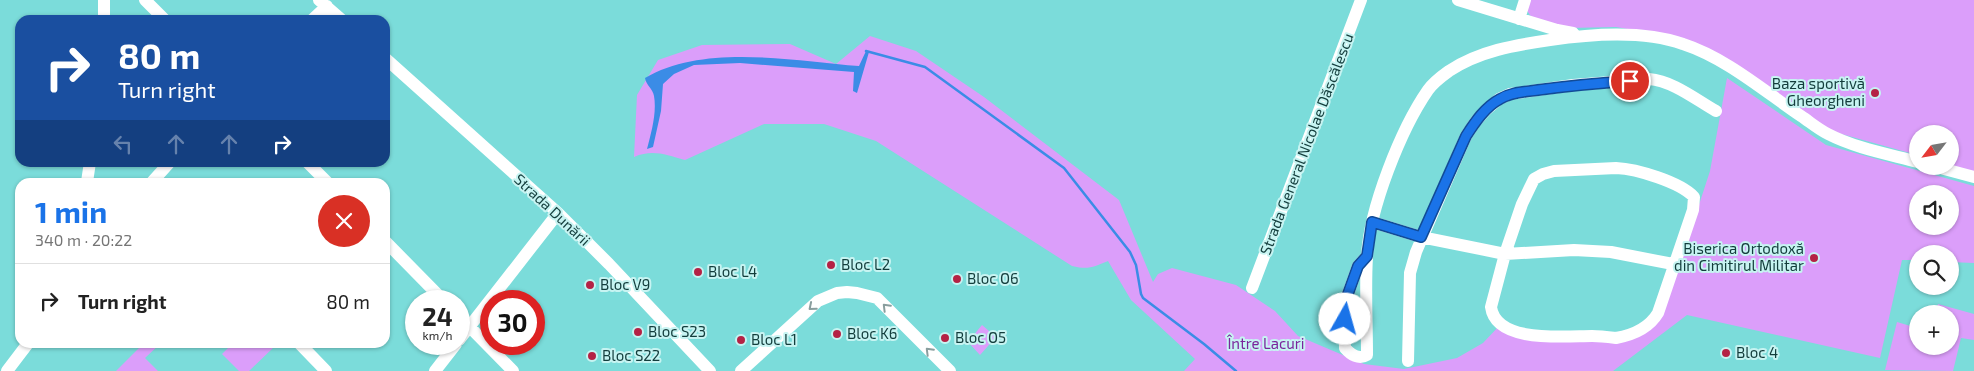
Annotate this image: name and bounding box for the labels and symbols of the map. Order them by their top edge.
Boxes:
street label: Strada General Nicolae Dăscălescu [1255,30,1357,257]
pin [1609,60,1651,102]
place label: Baza sportivă Gheorgheni [1772,74,1865,109]
marker: Baza sportivă Gheorgheni [1869,87,1881,99]
north arrow [1909,125,1959,175]
street label: Strada Dunării [511,169,594,249]
place label: Biserica Ortodoxă din Cimitirul Militar [1674,239,1804,274]
marker: Biserica Ortodoxă din Cimitirul Militar [1808,252,1820,264]
place label: Bloc L2 [841,255,890,273]
marker: Bloc L2 [825,259,837,271]
place label: Bloc L4 [708,262,757,280]
marker: Bloc L4 [692,266,704,278]
place label: Bloc O6 [967,269,1019,287]
marker: Bloc O6 [951,273,963,285]
place label: Bloc V9 [600,275,650,293]
marker: Bloc V9 [584,279,596,291]
speed limit sign: 30 [480,290,545,355]
position arrow [1318,292,1370,344]
one-way arrow [809,301,818,310]
one-way arrow [882,303,891,312]
place label: Bloc S23 [648,322,706,340]
place label: Bloc K6 [847,324,897,342]
marker: Bloc S23 [632,326,644,338]
marker: Bloc K6 [831,328,843,340]
place label: Bloc O5 [955,328,1006,346]
place label: Bloc L1 [751,330,797,348]
marker: Bloc O5 [939,332,951,344]
marker: Bloc L1 [735,334,747,346]
park label: Între Lacuri [1226,334,1305,352]
place label: Bloc 4 [1736,343,1778,361]
place label: Bloc S22 [602,346,660,364]
one-way arrow [926,347,935,356]
marker: Bloc 4 [1720,347,1732,359]
marker: Bloc S22 [586,350,598,362]

